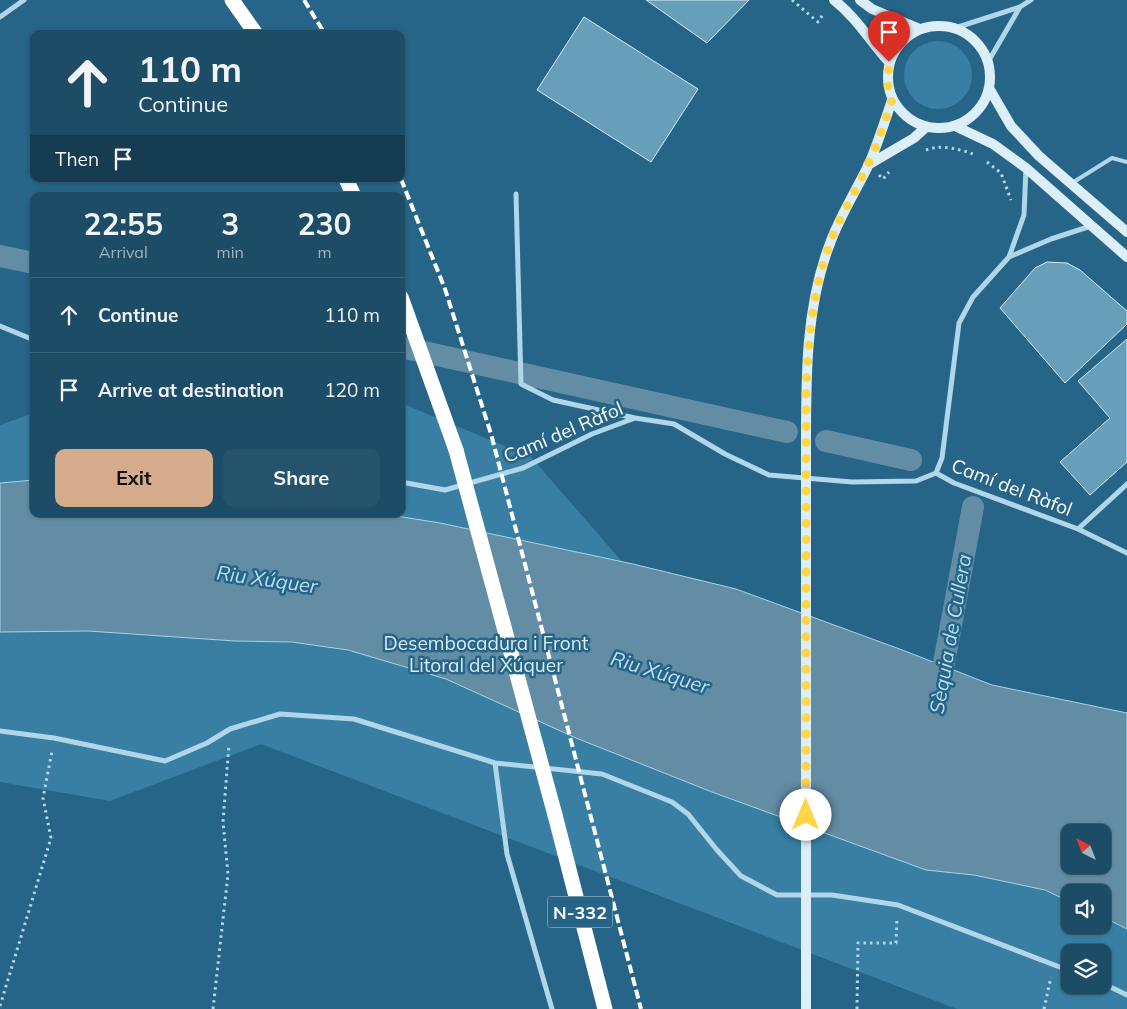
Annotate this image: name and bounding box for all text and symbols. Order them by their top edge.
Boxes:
pin [868,11,910,62]
icon: arrive [875,18,903,46]
text: 110 m [138,47,242,91]
icon: ahead [55,50,120,115]
text: Continue [138,90,228,118]
icon: arrive [109,145,137,173]
text: Then [55,147,99,171]
text: 22:55 [84,205,163,243]
text: 3 [221,205,239,243]
text: 230 [297,205,351,243]
text: Arrival [99,242,148,262]
text: min [217,242,244,262]
text: m [317,242,331,262]
icon: ahead [55,301,83,329]
text: Continue [98,303,178,327]
text: 110 m [324,303,380,327]
icon: arrive [55,376,83,404]
text: Arrive at destination [98,378,284,402]
text: 120 m [324,378,380,402]
street label: Camí del Ràfol [500,396,626,468]
button: Exit [55,449,213,507]
button: Share [223,449,380,507]
street label: Camí del Ràfol [948,453,1076,521]
water label: Sèquia de Cullera [924,552,976,716]
water label: Riu Xúquer [215,560,320,599]
park label: Desembocadura i Front Litoral del Xúquer [384,631,589,677]
water label: Riu Xúquer [608,645,713,699]
position arrow [779,788,831,840]
north arrow [1061,824,1111,874]
map controls [1061,824,1111,994]
button: sound [1061,884,1111,934]
road number: N-332 [548,896,612,928]
button: layers [1061,944,1111,994]

